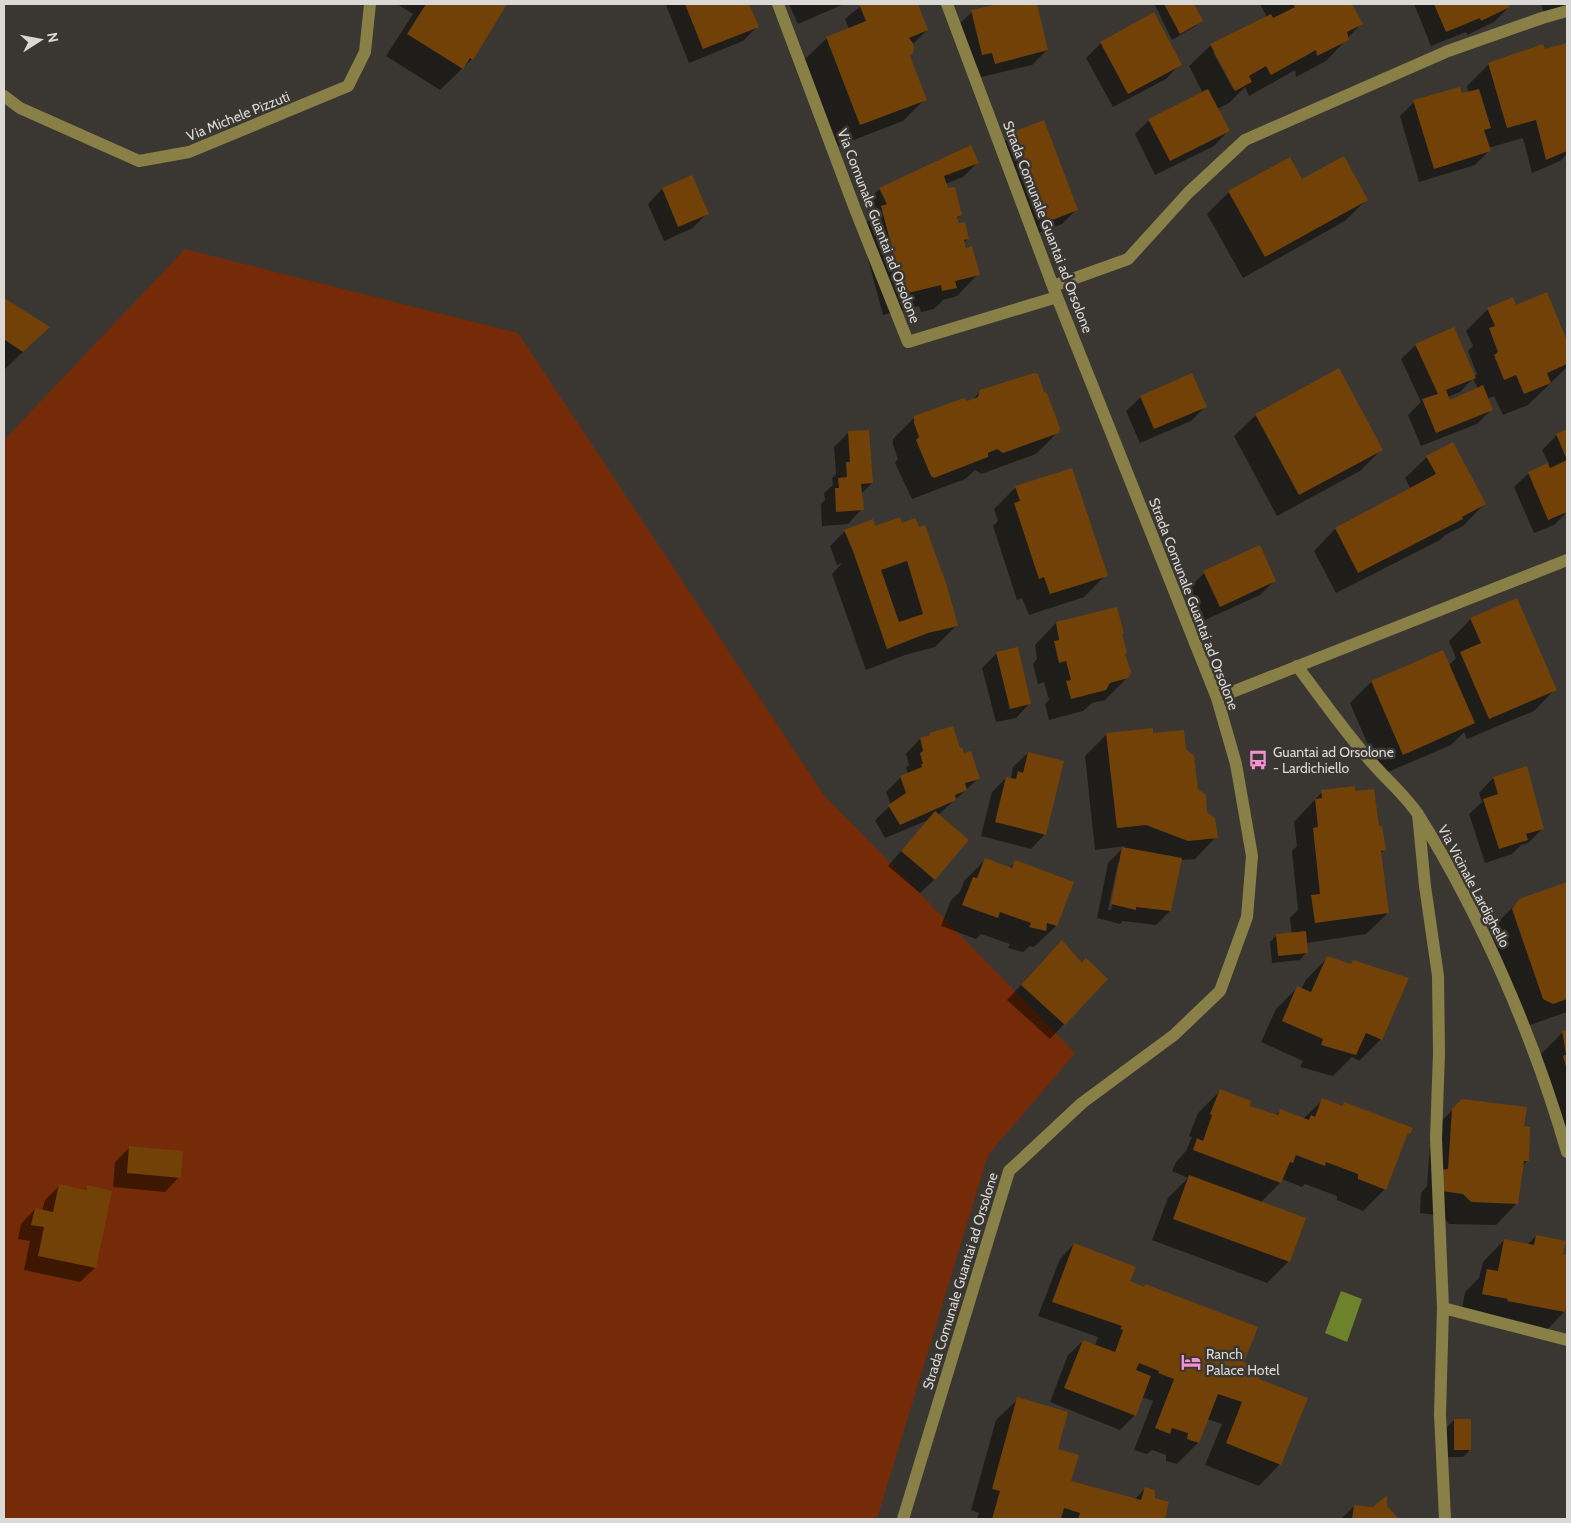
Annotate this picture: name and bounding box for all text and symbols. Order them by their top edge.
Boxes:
north arrow [15,15,65,65]
text: N [43,31,63,44]
street label: Via Michele Pizzuti [184,87,292,145]
street label: Strada Comunale Guantai ad Orsolone [999,118,1097,336]
street label: Via Comunale Guantai ad Orsolone [834,126,924,326]
street label: Strada Comunale Guantai ad Orsolone [1145,495,1243,713]
place label: Guantai ad Orsolone - Lardichiello [1273,743,1394,777]
bus stop icon: Guantai ad Orsolone - Lardichiello [1247,749,1269,771]
street label: Via Vicinale Lardighello [1434,822,1514,951]
street label: Strada Comunale Guantai ad Orsolone [918,1170,1002,1392]
place label: Ranch Palace Hotel [1206,1345,1280,1379]
hotel icon: Ranch Palace Hotel [1180,1351,1202,1373]

